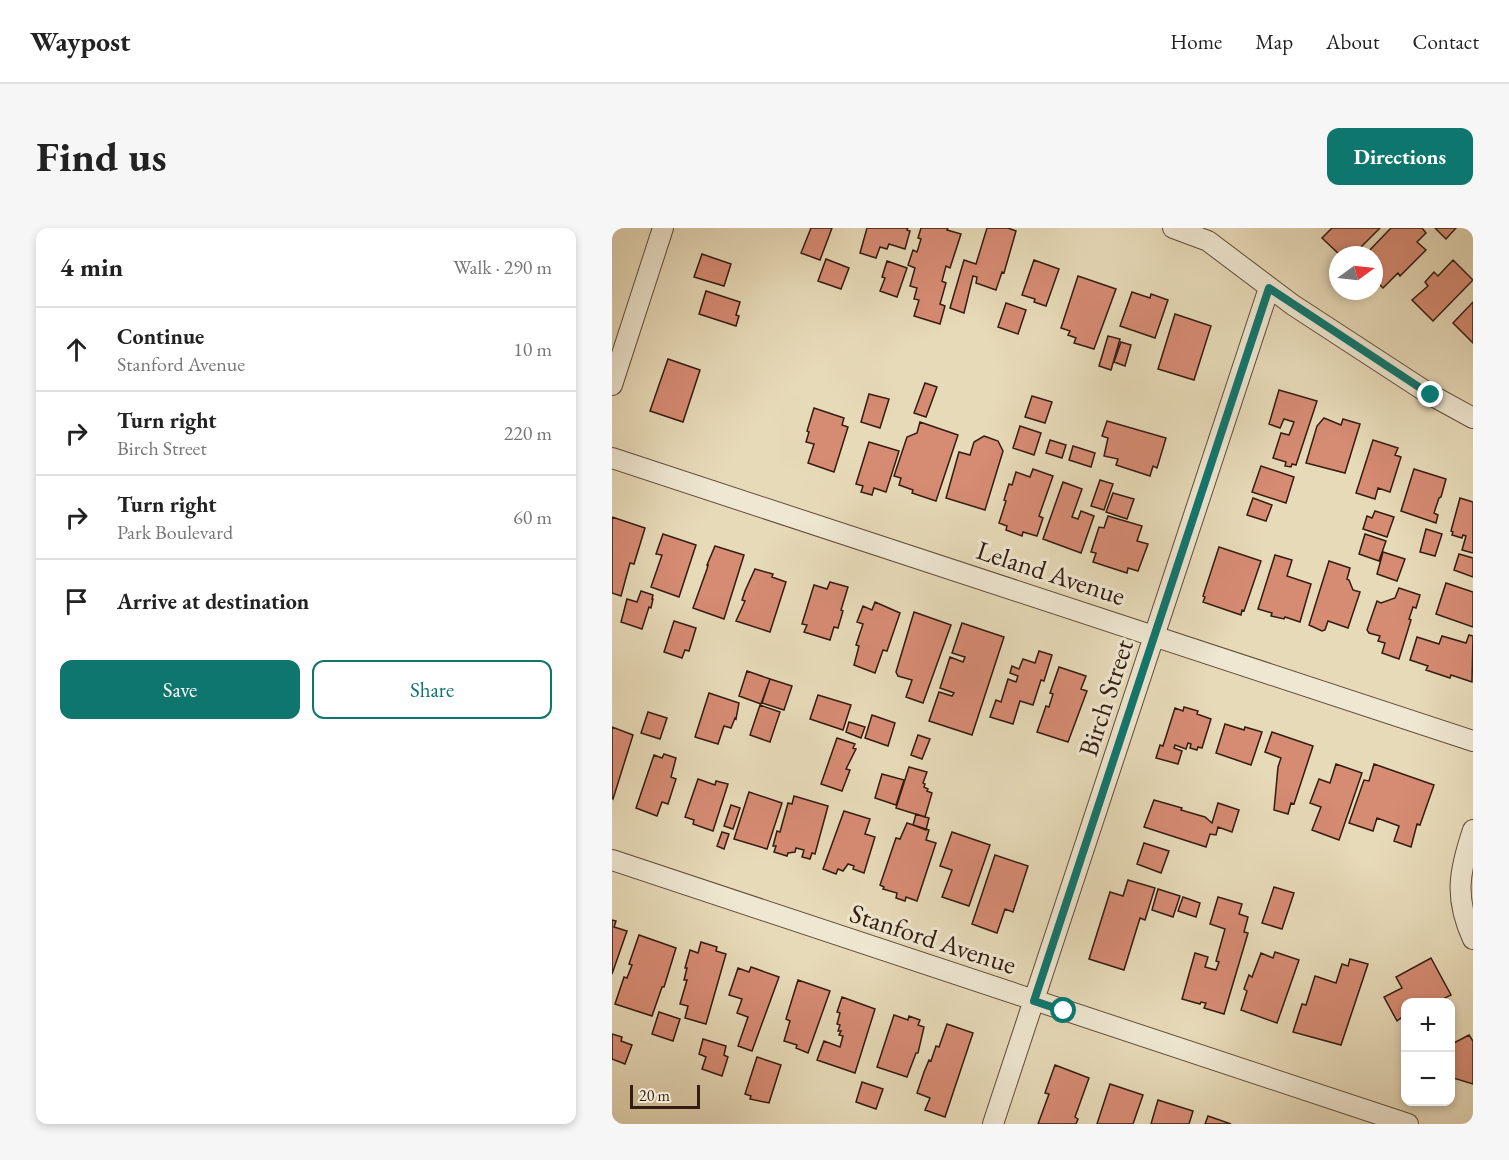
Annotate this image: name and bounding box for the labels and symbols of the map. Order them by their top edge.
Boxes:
north arrow [1329,246,1383,300]
route end [1417,381,1443,407]
street label: Leland Avenue [972,532,1130,613]
street label: Birch Street [1070,634,1141,761]
street label: Stanford Avenue [846,895,1021,982]
route start [1050,997,1076,1023]
scale bar [630,1082,700,1110]

